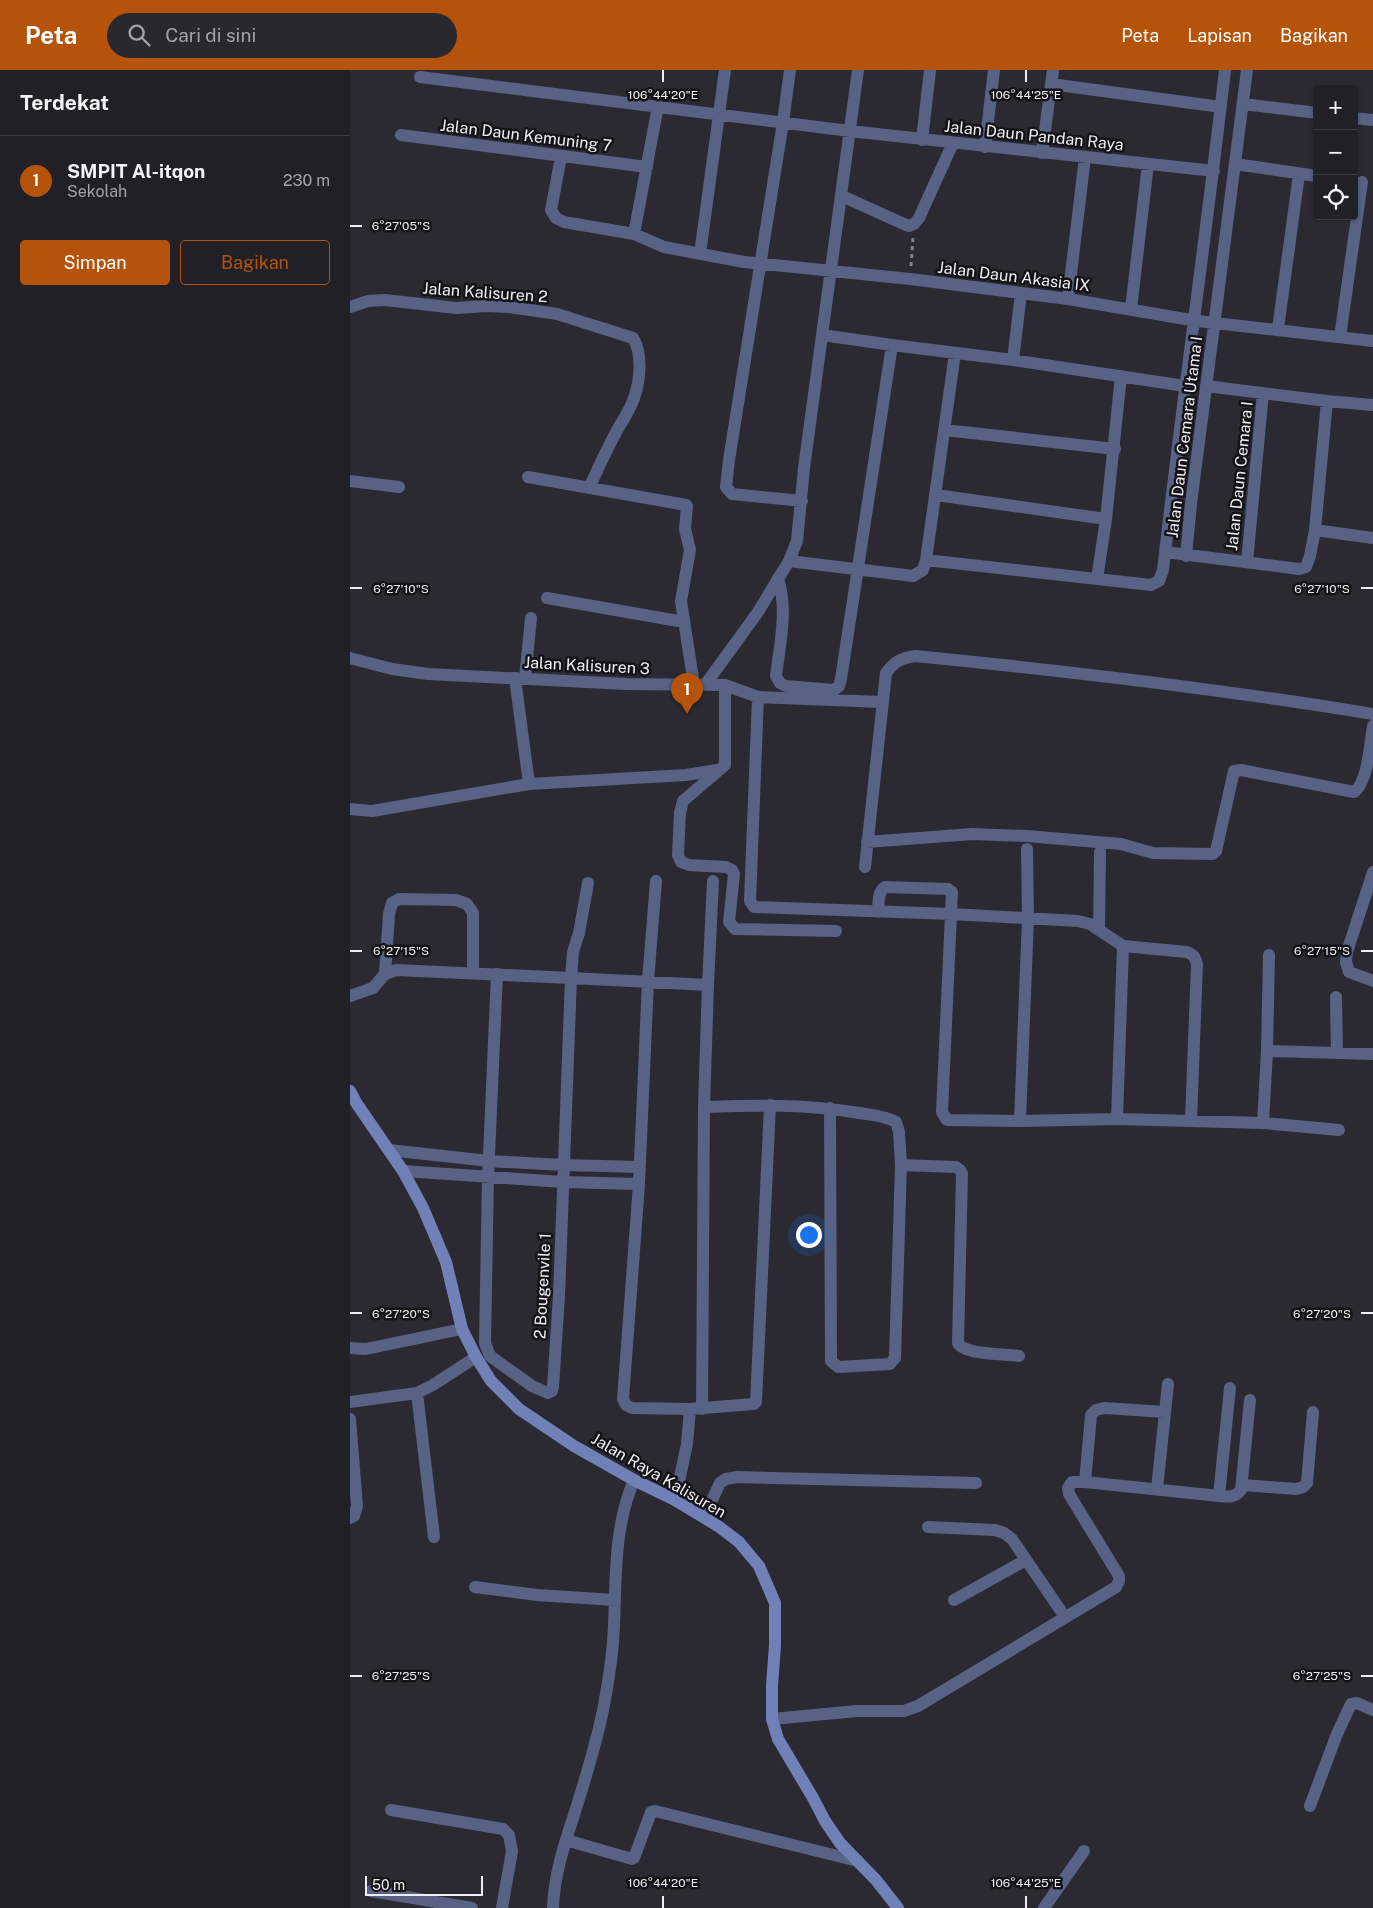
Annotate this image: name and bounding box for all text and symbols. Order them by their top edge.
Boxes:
search box [107,13,457,58]
text: Peta [25,21,77,49]
icon: search [125,21,153,49]
text: Cari di sini [165,24,256,46]
text: Peta [1121,25,1159,46]
text: Lapisan [1187,25,1252,46]
text: Bagikan [1280,25,1348,46]
map controls [1313,85,1358,220]
button: + [1313,85,1358,130]
text: 106°44'20"E [628,88,698,102]
text: 106°44'25"E [991,88,1061,102]
text: Terdekat [20,90,109,115]
street label: Jalan Daun Kemuning 7 [439,116,613,155]
street label: Jalan Daun Pandan Raya [943,117,1125,154]
button: − [1313,130,1358,175]
text: SMPIT Al-itqon [67,160,205,182]
text: 1 [33,171,39,190]
text: 230 m [283,171,330,190]
button: locate [1313,175,1358,220]
text: Sekolah [67,182,127,201]
text: 6°27'05"S [372,219,430,233]
button: Simpan [20,240,170,285]
button: Bagikan [180,240,330,285]
street label: Jalan Daun Akasia IX [937,258,1091,295]
street label: Jalan Kalisuren 2 [422,279,548,306]
street label: Jalan Daun Cemara Utama I [1163,335,1206,539]
street label: Jalan Daun Cemara I [1222,400,1257,552]
text: 6°27'10"S [373,582,429,596]
text: 6°27'10"S [1294,582,1350,596]
street label: Jalan Kalisuren 3 [524,653,650,678]
pin: 1 [671,673,703,714]
text: 6°27'15"S [373,944,429,958]
text: 6°27'15"S [1294,944,1350,958]
your location [796,1222,822,1248]
street label: 2 Bougenvile 1 [530,1233,555,1340]
text: 6°27'20"S [372,1307,430,1321]
text: 6°27'20"S [1293,1307,1351,1321]
street label: Jalan Raya Kalisuren [588,1429,730,1522]
text: 6°27'25"S [372,1669,430,1683]
text: 6°27'25"S [1293,1669,1351,1683]
scale bar [365,1873,482,1896]
text: 106°44'20"E [628,1876,698,1890]
text: 106°44'25"E [991,1876,1061,1890]
text: 50 m [372,1877,405,1893]

